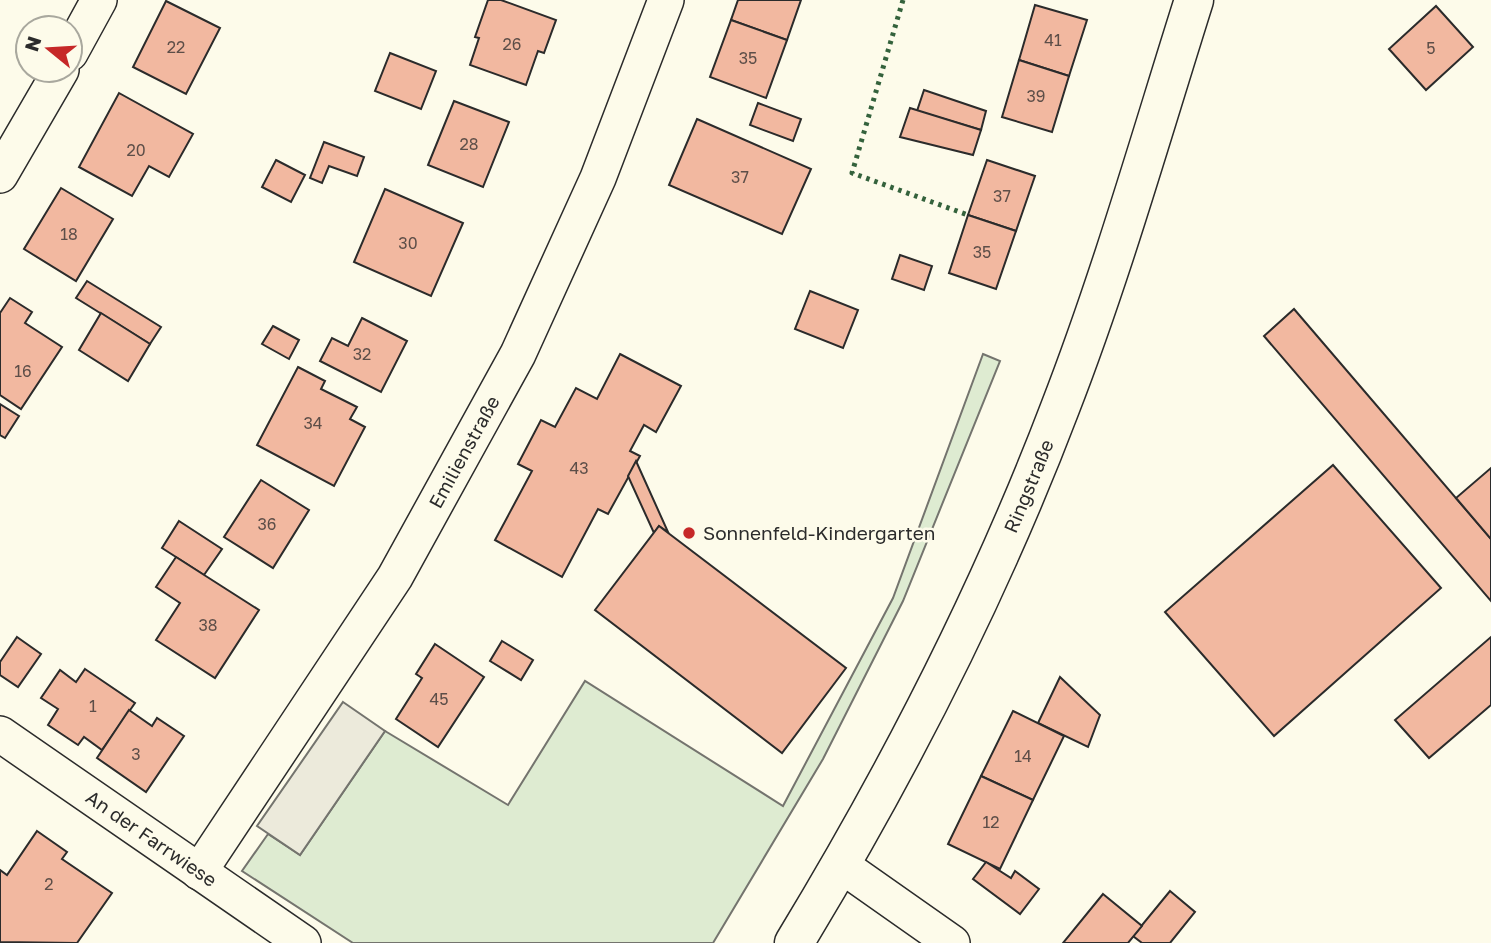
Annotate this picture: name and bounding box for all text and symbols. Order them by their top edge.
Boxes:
north arrow [14,14,84,84]
house number: 41 [1044,30,1062,50]
text: N [19,33,46,54]
house number: 26 [503,34,521,54]
house number: 22 [167,37,185,57]
house number: 5 [1426,38,1436,58]
house number: 35 [739,48,757,68]
house number: 39 [1026,86,1046,106]
house number: 28 [459,134,479,154]
house number: 20 [126,140,146,160]
house number: 37 [731,167,749,187]
house number: 37 [993,186,1011,206]
house number: 18 [60,224,78,244]
house number: 30 [398,233,418,253]
house number: 35 [973,242,991,262]
house number: 32 [353,344,371,364]
house number: 16 [14,361,32,381]
street label: Emilienstraße [423,391,504,512]
house number: 34 [303,413,323,433]
street label: Ringstraße [998,436,1058,536]
house number: 43 [569,458,589,478]
house number: 36 [257,514,277,534]
place label: Sonnenfeld-Kindergarten [703,521,936,544]
marker: Sonnenfeld-Kindergarten [681,525,697,541]
house number: 38 [198,615,218,635]
house number: 45 [429,689,449,709]
house number: 1 [89,696,97,716]
house number: 3 [131,744,141,764]
house number: 14 [1014,746,1032,766]
street label: An der Farrwiese [82,785,222,891]
house number: 12 [982,812,1000,832]
house number: 2 [44,874,54,894]

